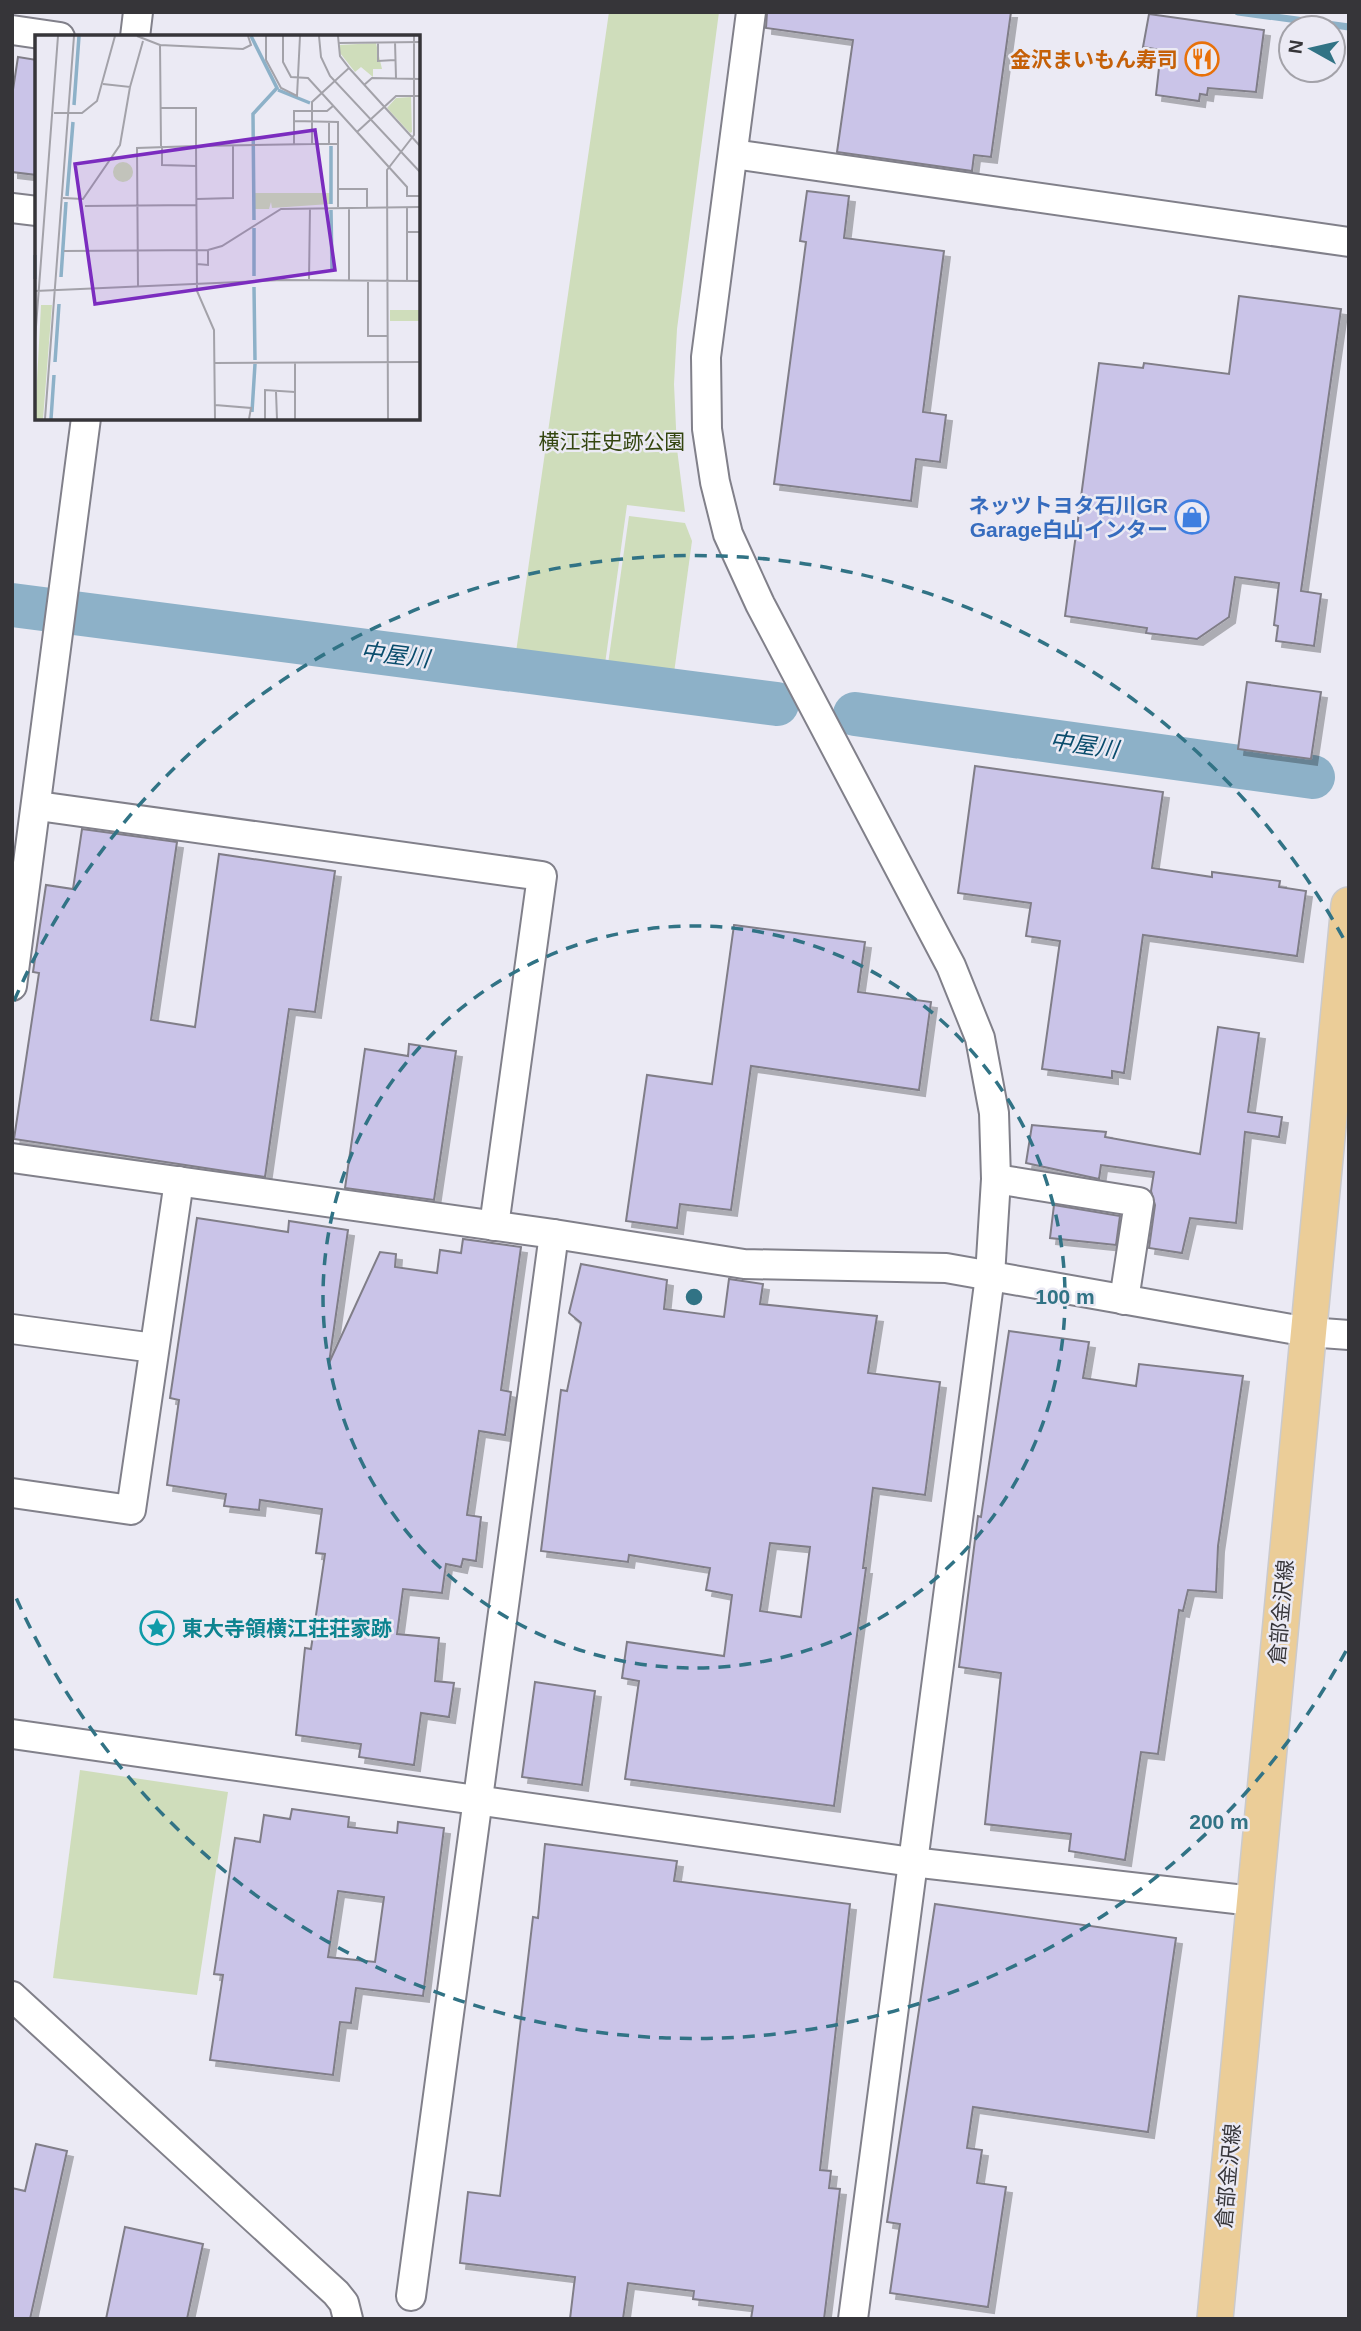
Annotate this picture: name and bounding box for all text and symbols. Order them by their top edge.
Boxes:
north arrow [1277,14,1347,84]
inset map [35,35,420,420]
text: N [1284,38,1307,55]
restaurant icon: 金沢まいもん寿司 [1183,40,1221,78]
place label: 金沢まいもん寿司 [1010,48,1178,71]
park label: 横江荘史跡公園 [539,430,686,453]
place label: ネッツトヨタ石川GR Garage白山インター [969,494,1168,541]
shop icon: ネッツトヨタ石川GR Garage白山インター [1173,498,1211,536]
water label: 中屋川 [359,638,434,672]
water label: 中屋川 [1048,727,1123,763]
centre of rings [682,1285,706,1309]
text: 100 m [1035,1285,1095,1308]
street label: 倉部金沢線 [1265,1559,1297,1665]
place icon: 東大寺領横江荘荘家跡 [138,1609,176,1647]
place label: 東大寺領横江荘荘家跡 [182,1617,392,1640]
text: 200 m [1189,1810,1249,1833]
street label: 倉部金沢線 [1212,2123,1244,2229]

